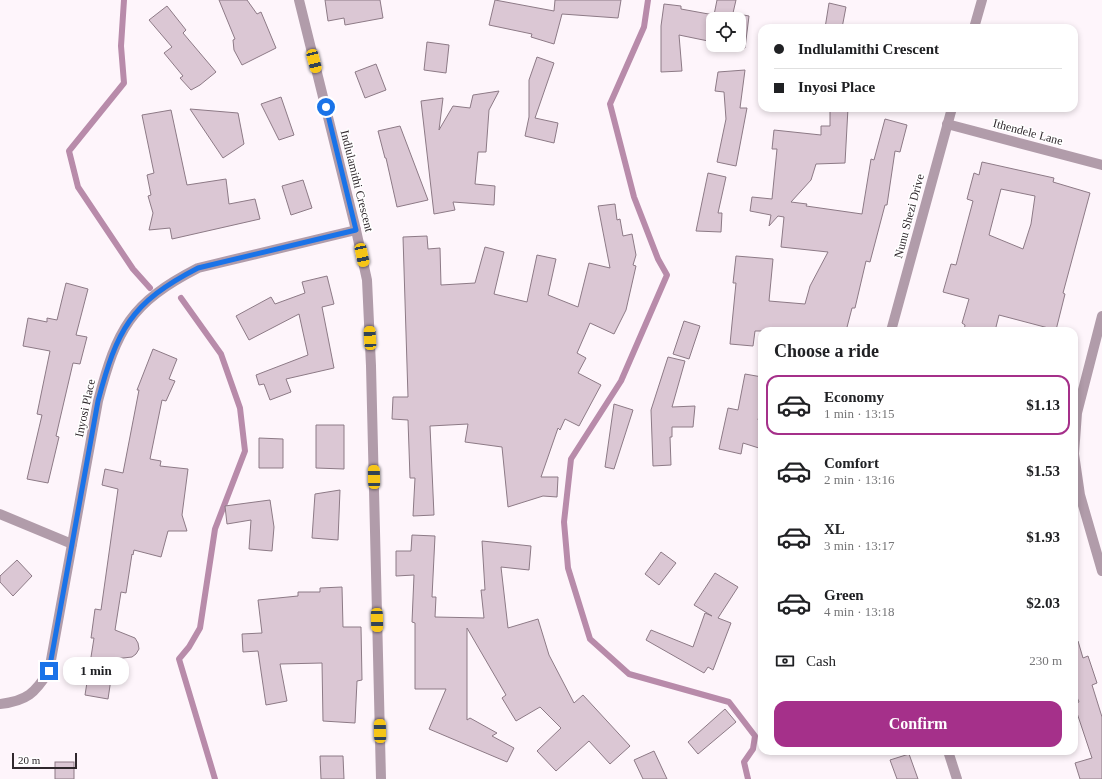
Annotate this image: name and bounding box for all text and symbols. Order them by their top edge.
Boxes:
map controls [706,12,746,52]
button: locate [706,12,746,52]
text: Indlulamithi Crescent [798,41,939,57]
car [305,48,323,74]
text: Inyosi Place [798,79,875,95]
route start [317,98,335,116]
street label: Ithendele Lane [992,116,1064,148]
street label: Indlulamithi Crescent [338,129,377,234]
street label: Nunu Shezi Drive [891,172,927,260]
car [354,242,370,268]
car [363,326,377,350]
text: Choose a ride [774,341,879,361]
street label: Inyosi Place [72,378,98,438]
icon: car [776,387,812,423]
text: Economy [824,389,884,405]
text: $1.13 [1026,397,1060,413]
text: 1 min · 13:15 [824,406,894,421]
icon: car [776,453,812,489]
text: Comfort [824,455,879,471]
text: $1.53 [1026,463,1060,479]
car [368,465,380,489]
text: 2 min · 13:16 [824,472,894,487]
icon: car [776,519,812,555]
text: XL [824,521,845,537]
text: $1.93 [1026,529,1060,545]
text: 3 min · 13:17 [824,538,894,553]
icon: car [776,585,812,621]
text: Green [824,587,864,603]
text: $2.03 [1026,595,1060,611]
text: 4 min · 13:18 [824,604,894,619]
car [371,608,383,632]
icon: cash [774,650,796,672]
text: Cash [806,653,836,669]
text: 230 m [1029,653,1062,668]
callout: 1 min [63,657,129,685]
route end [40,662,58,680]
text: 1 min [80,663,112,678]
button: Confirm [774,701,1062,747]
car [374,719,386,743]
scale bar [12,751,77,770]
text: 20 m [18,754,40,766]

